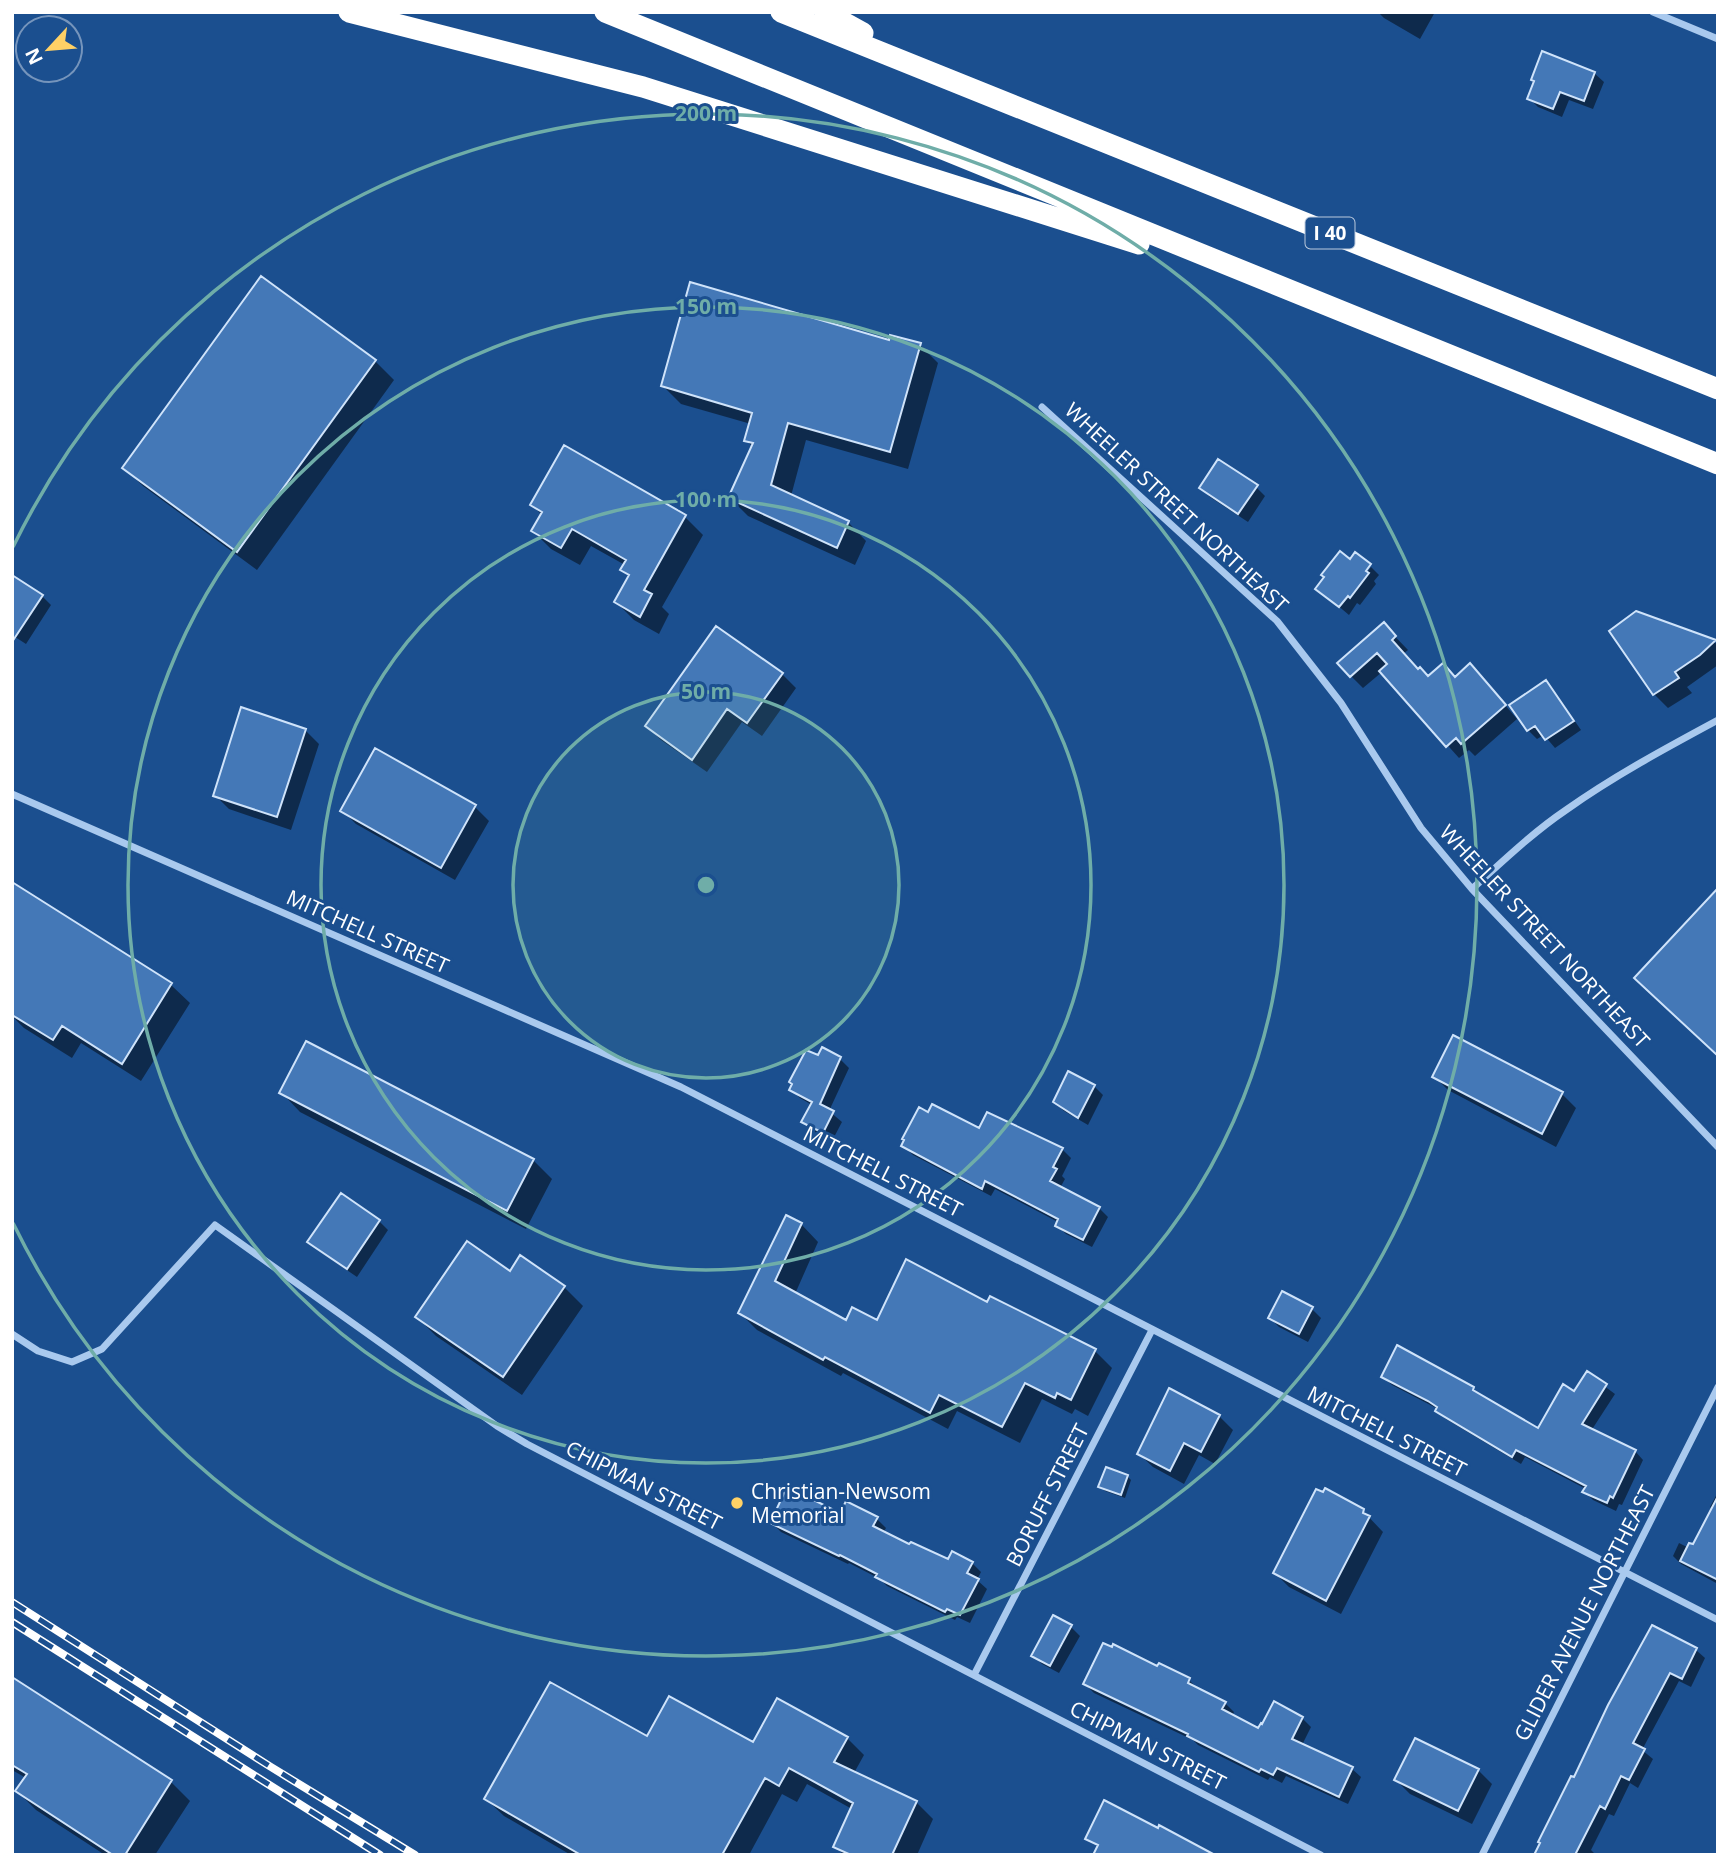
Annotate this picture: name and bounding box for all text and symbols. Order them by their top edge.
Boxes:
north arrow [14,14,84,84]
text: N [19,44,49,69]
text: 200 m [675,99,737,127]
road number: I 40 [1306,218,1354,248]
text: 150 m [675,292,737,320]
street label: WHEELER STREET NORTHEAST [1059,396,1295,618]
text: 100 m [675,485,737,513]
text: 50 m [681,677,731,705]
street label: WHEELER STREET NORTHEAST [1434,818,1656,1054]
centre of rings [694,873,718,897]
street label: MITCHELL STREET [282,883,454,980]
street label: MITCHELL STREET [799,1119,968,1223]
street label: MITCHELL STREET [1303,1379,1472,1483]
street label: BORUFF STREET [999,1419,1095,1571]
street label: CHIPMAN STREET [561,1434,727,1537]
place label: Christian-Newsom Memorial [751,1477,931,1529]
street label: GLIDER AVENUE NORTHEAST [1507,1480,1661,1746]
marker: Christian-Newsom Memorial [729,1495,745,1511]
street label: CHIPMAN STREET [1065,1694,1231,1797]

